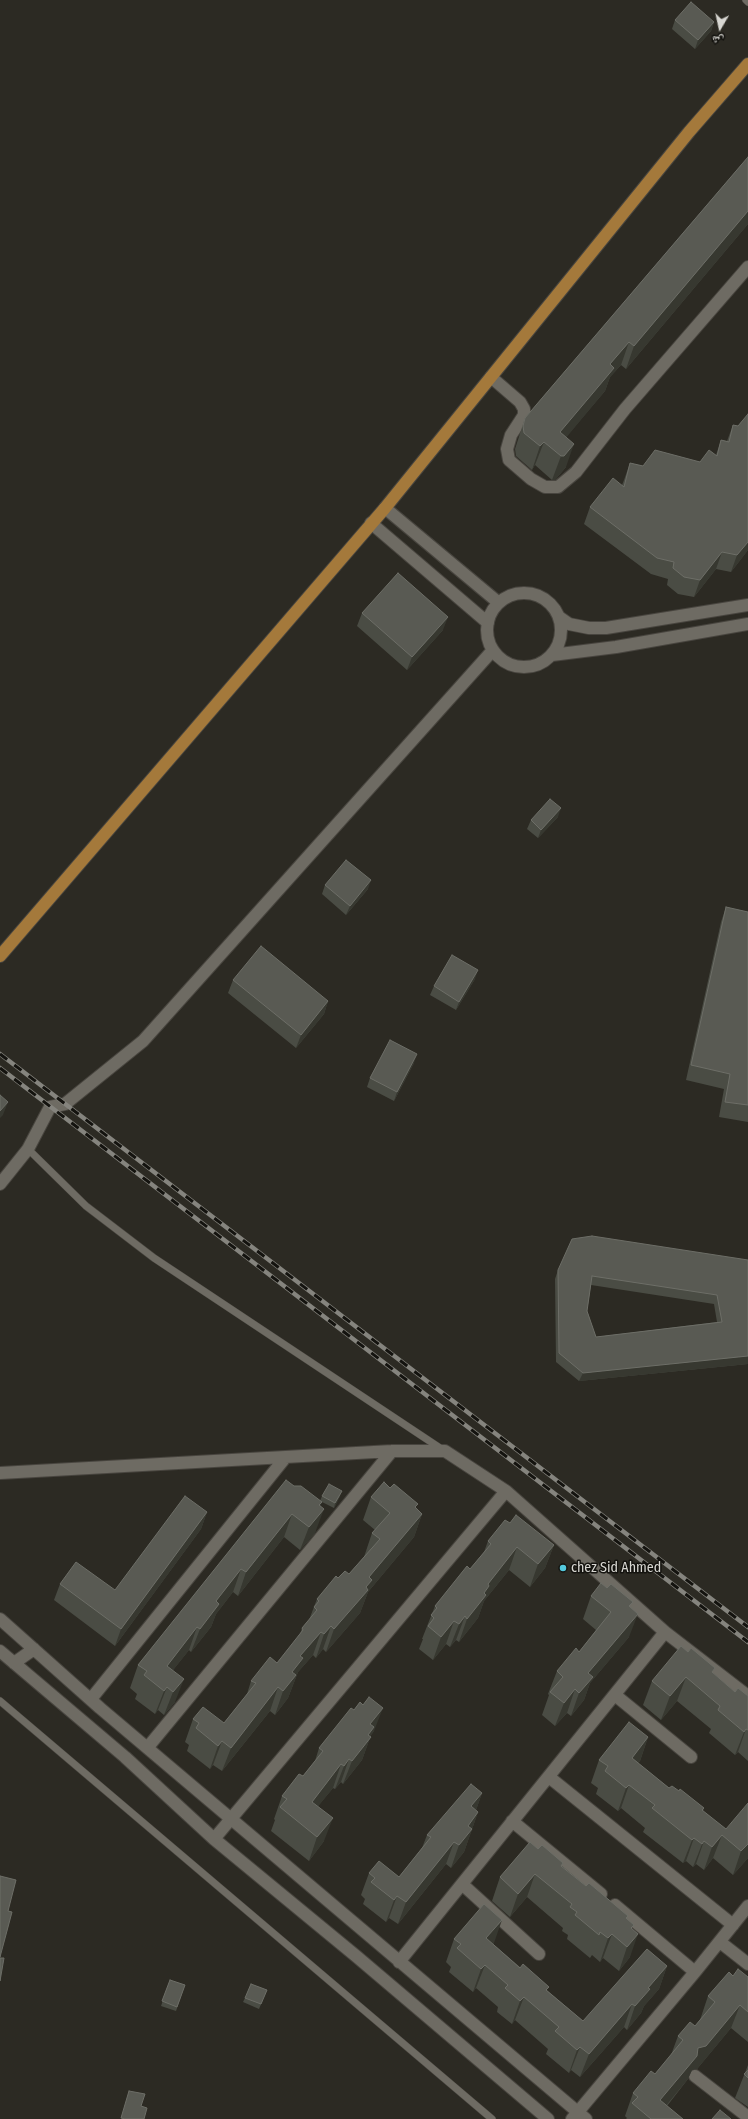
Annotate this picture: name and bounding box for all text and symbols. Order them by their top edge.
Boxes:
north arrow [700,8,740,48]
text: ش [711,33,725,48]
place label: chez Sid Ahmed [571,1560,661,1576]
marker: chez Sid Ahmed [558,1563,568,1573]

